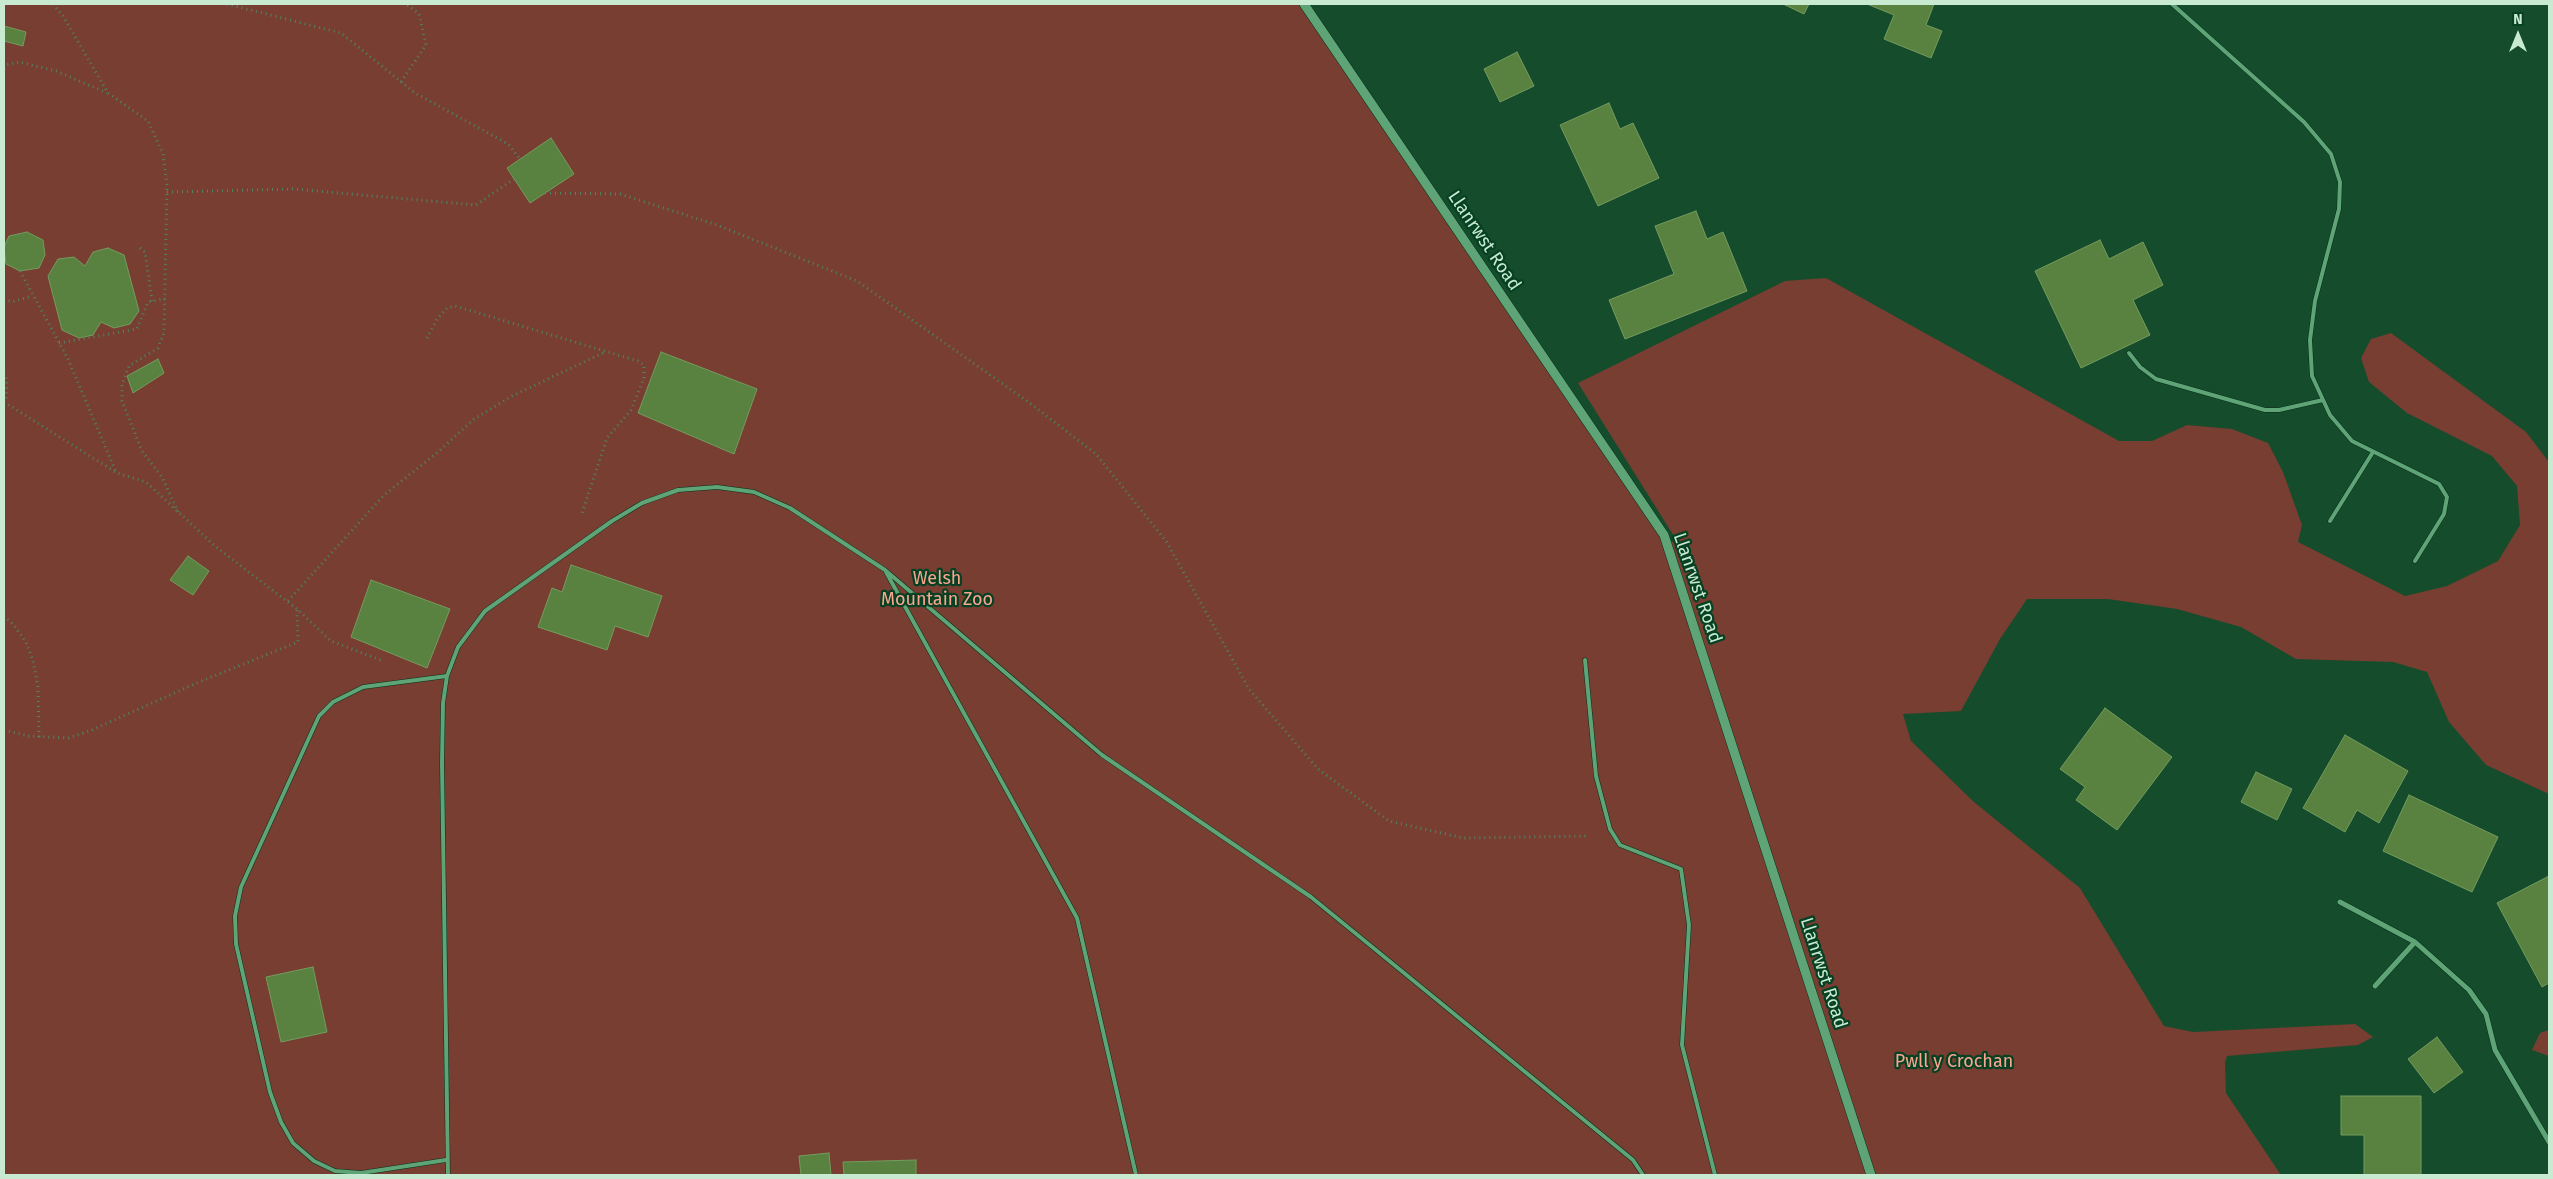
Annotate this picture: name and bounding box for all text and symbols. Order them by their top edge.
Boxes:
north arrow [2493,10,2543,60]
text: N [2513,11,2523,28]
street label: Llanrwst Road [1443,187,1525,295]
street label: Llanrwst Road [1668,530,1726,646]
park label: Welsh Mountain Zoo [881,568,993,610]
street label: Llanrwst Road [1795,915,1851,1031]
park label: Pwll y Crochan [1895,1051,2013,1073]

